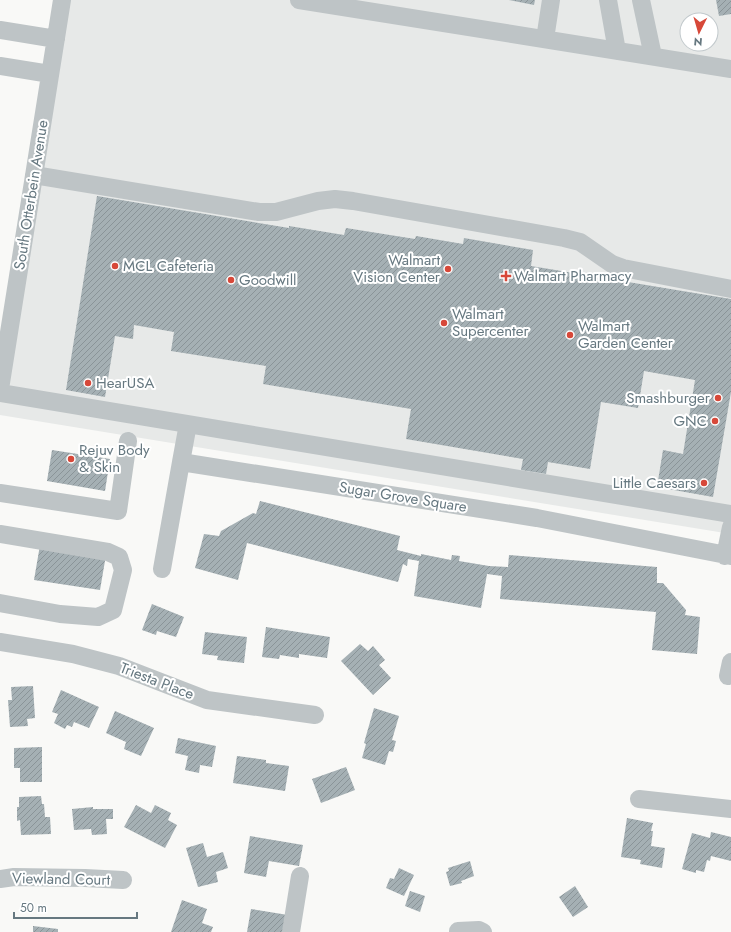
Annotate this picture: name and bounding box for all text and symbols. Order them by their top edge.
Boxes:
north arrow [679,12,719,52]
text: N [693,34,703,50]
street label: South Otterbein Avenue [8,118,54,272]
place label: Walmart Vision Center [353,249,441,288]
place label: MCL Cafeteria [123,255,214,277]
marker: MCL Cafeteria [110,261,120,271]
marker: Walmart Vision Center [443,264,453,274]
place label: Walmart Pharmacy [514,265,632,287]
place label: Goodwill [239,269,297,291]
marker: Walmart Pharmacy [501,271,511,281]
marker: Goodwill [226,275,236,285]
place label: Walmart Supercenter [452,303,529,342]
place label: Walmart Garden Center [578,315,674,354]
marker: Walmart Supercenter [439,318,449,328]
marker: Walmart Garden Center [565,330,575,340]
place label: HearUSA [96,372,154,394]
marker: HearUSA [83,378,93,388]
place label: Smashburger [626,387,711,409]
marker: Smashburger [713,393,723,403]
place label: GNC [673,410,707,432]
marker: GNC [710,416,720,426]
place label: Rejuv Body & Skin [79,439,150,478]
marker: Rejuv Body & Skin [66,454,76,464]
place label: Little Caesars [613,472,696,494]
street label: Sugar Grove Square [338,476,469,518]
marker: Little Caesars [699,478,709,488]
street label: Triesta Place [117,657,197,705]
street label: Viewland Court [12,867,111,891]
scale bar [14,894,137,920]
text: 50 m [20,899,47,917]

